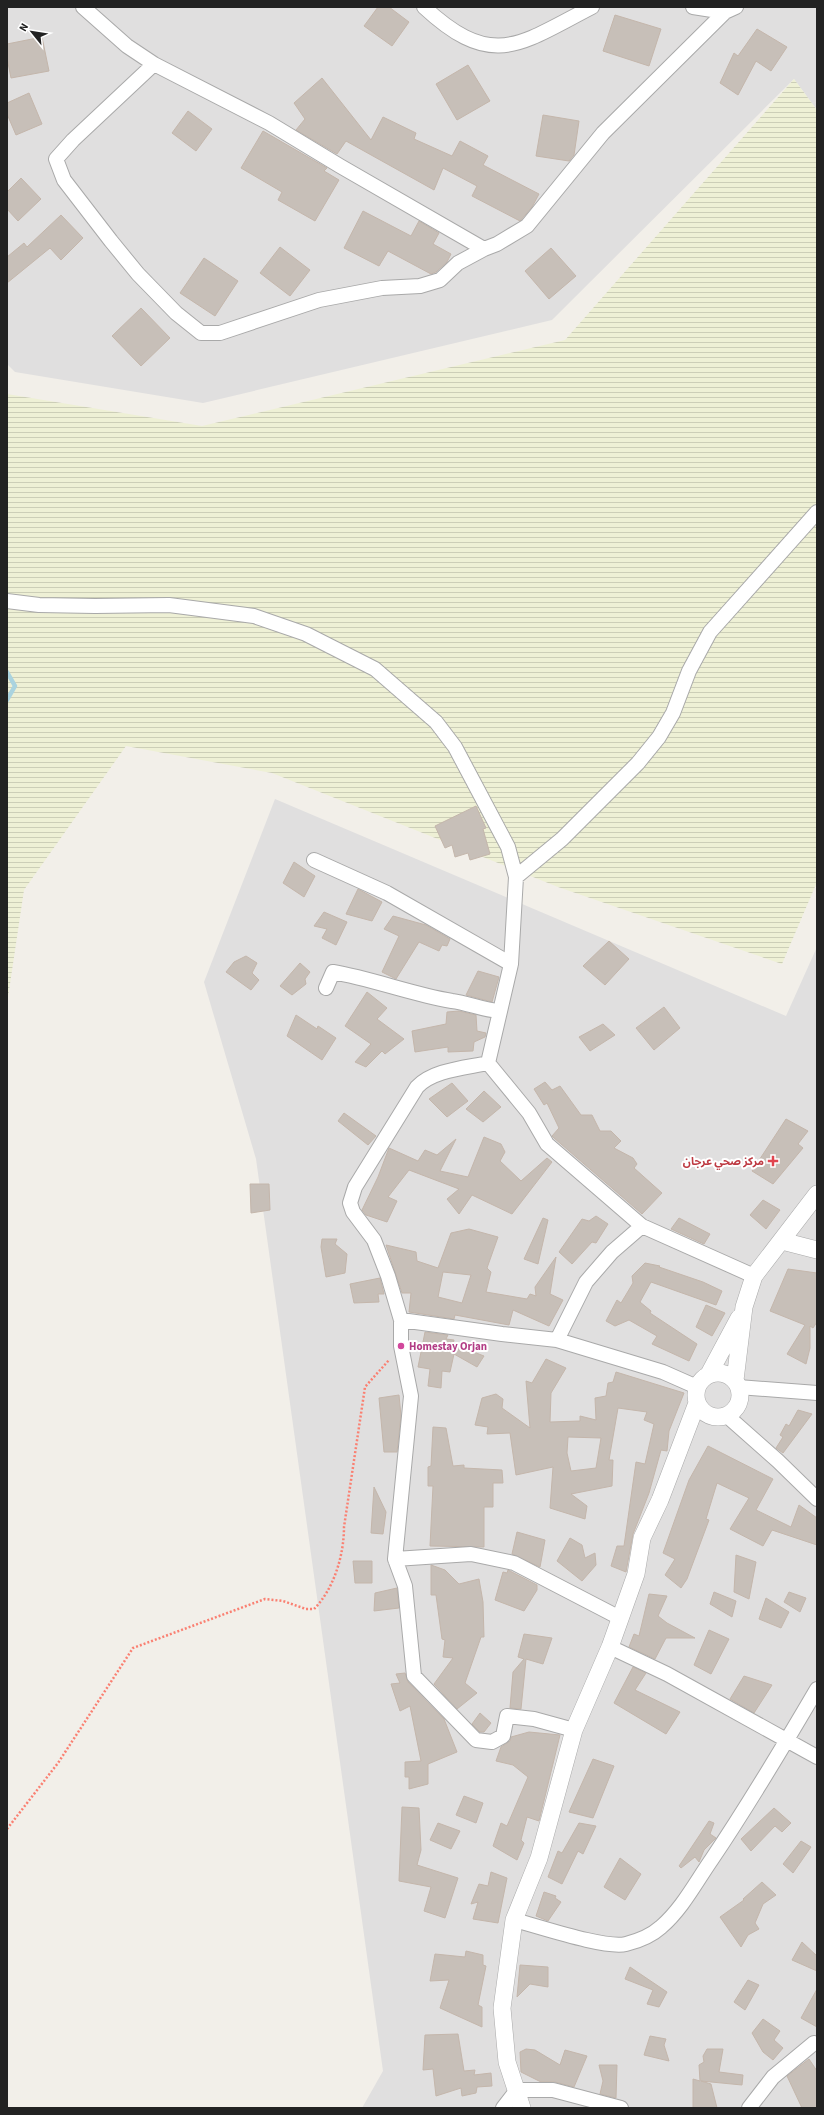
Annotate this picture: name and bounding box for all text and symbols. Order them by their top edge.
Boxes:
north arrow [12,12,52,52]
text: N [15,20,32,34]
place label: مركز صحي عرجان [683,1154,764,1170]
marker: مركز صحي عرجان [767,1155,779,1167]
place label: Homestay Orjan [409,1339,487,1354]
marker: Homestay Orjan [396,1341,406,1351]

